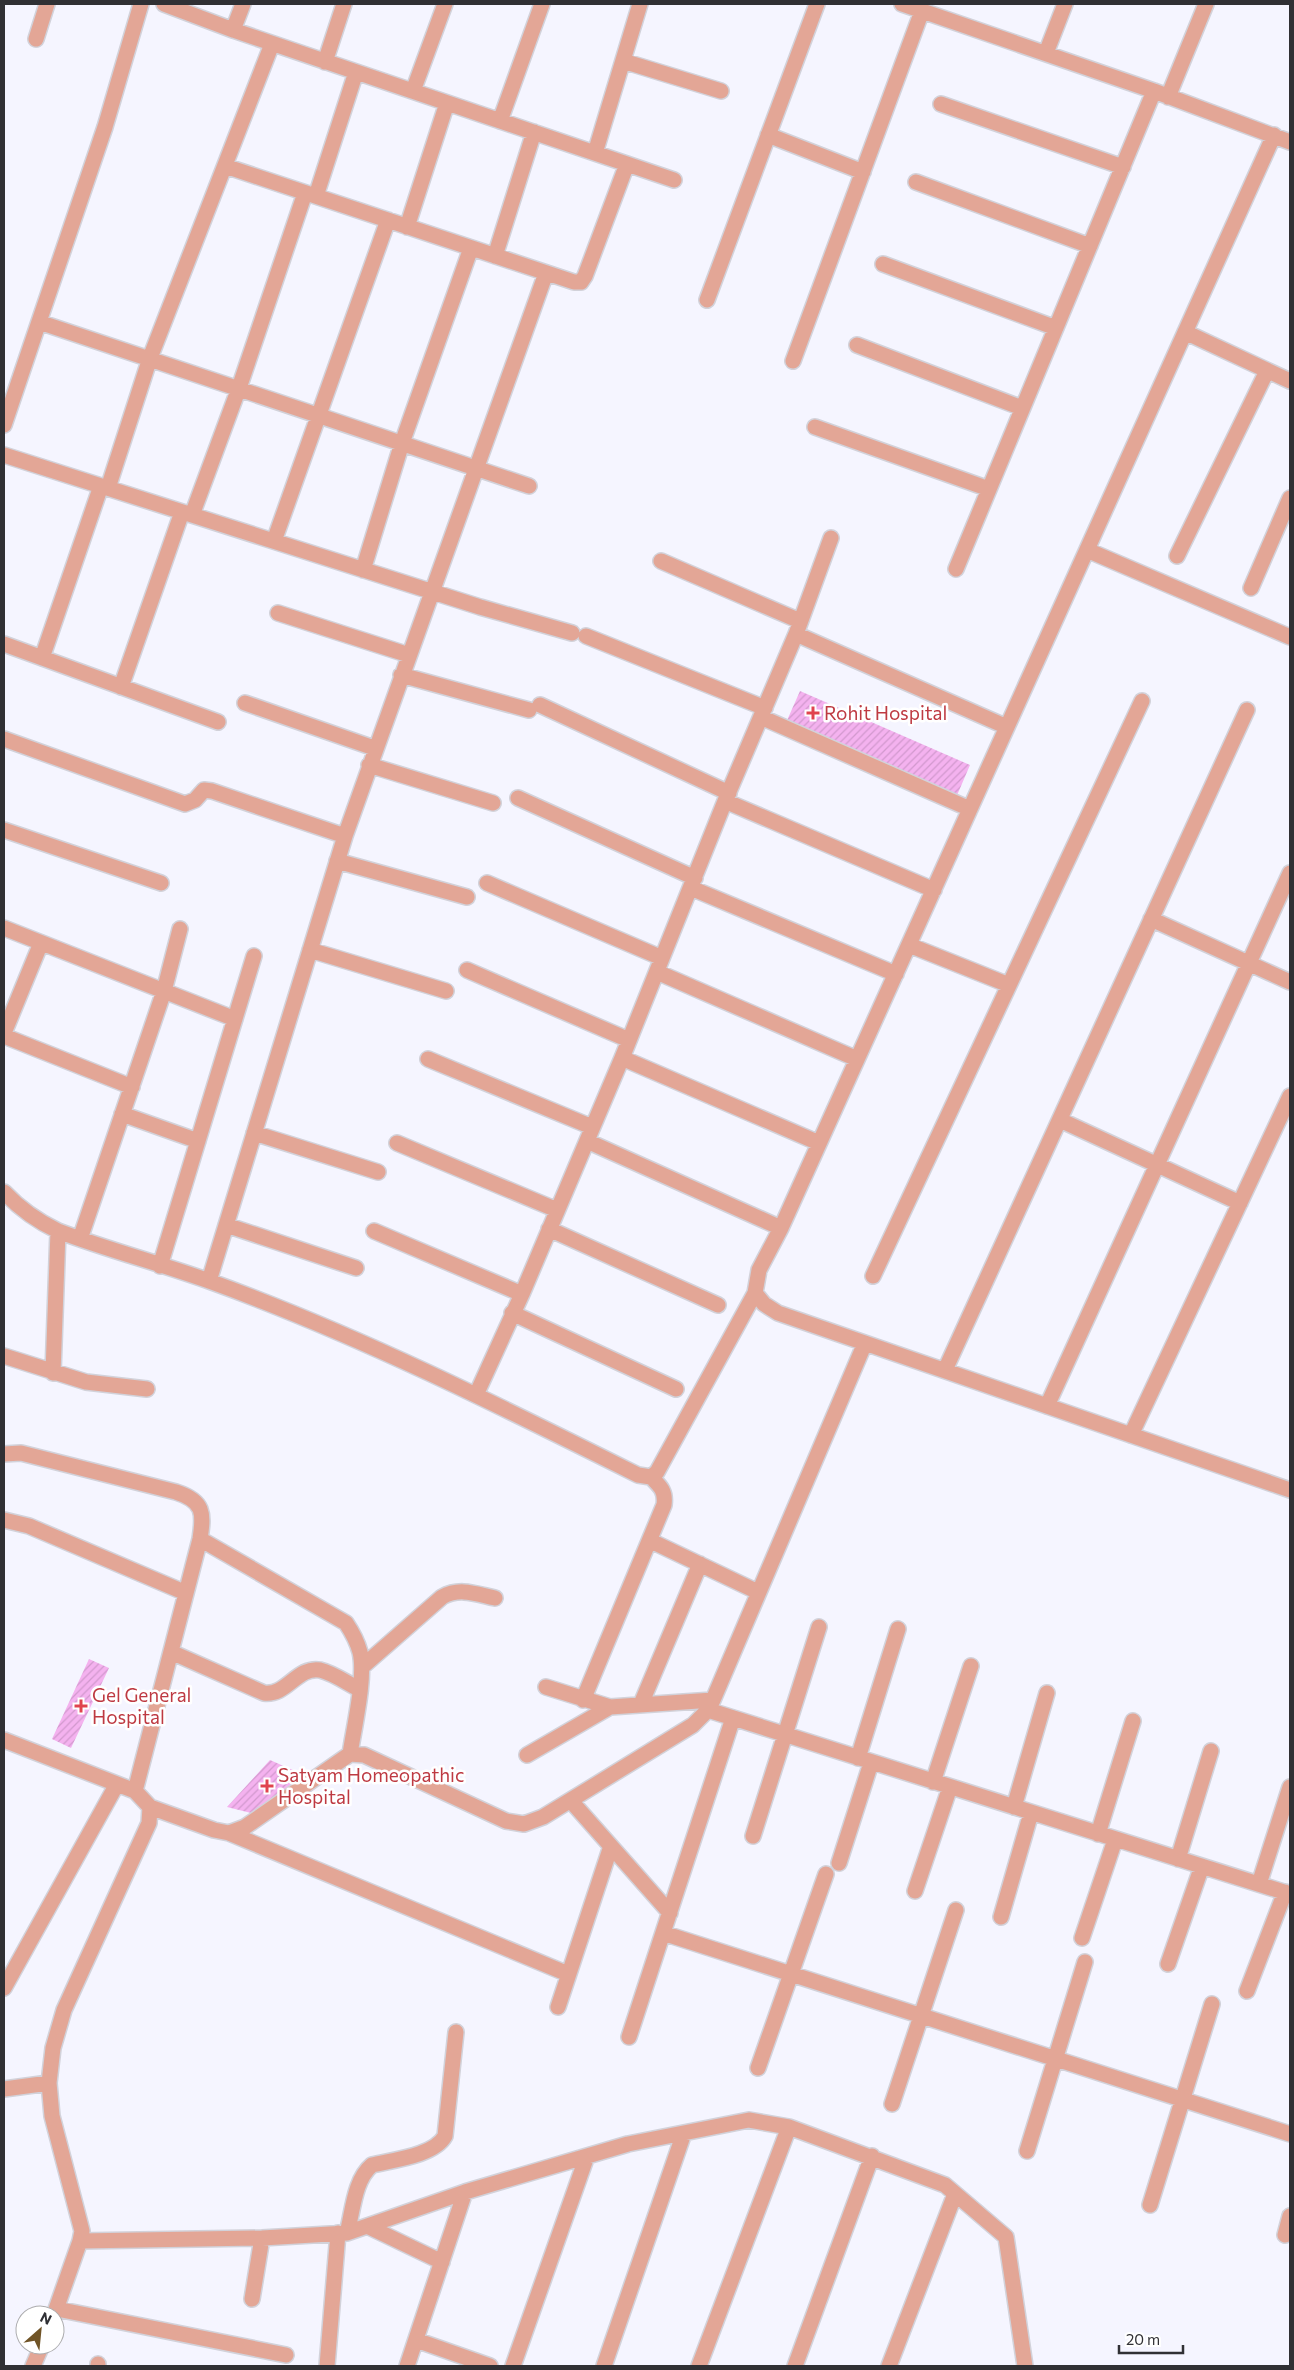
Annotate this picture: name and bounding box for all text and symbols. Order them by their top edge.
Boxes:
place label: Rohit Hospital [824,701,947,724]
marker: Rohit Hospital [806,706,820,720]
place label: Gel General Hospital [92,1683,191,1728]
marker: Gel General Hospital [74,1699,88,1713]
place label: Satyam Homeopathic Hospital [278,1763,464,1808]
marker: Satyam Homeopathic Hospital [260,1779,274,1793]
north arrow [15,2305,65,2355]
text: N [38,2308,55,2328]
scale bar [1119,2322,1183,2354]
text: 20 m [1126,2330,1160,2348]

